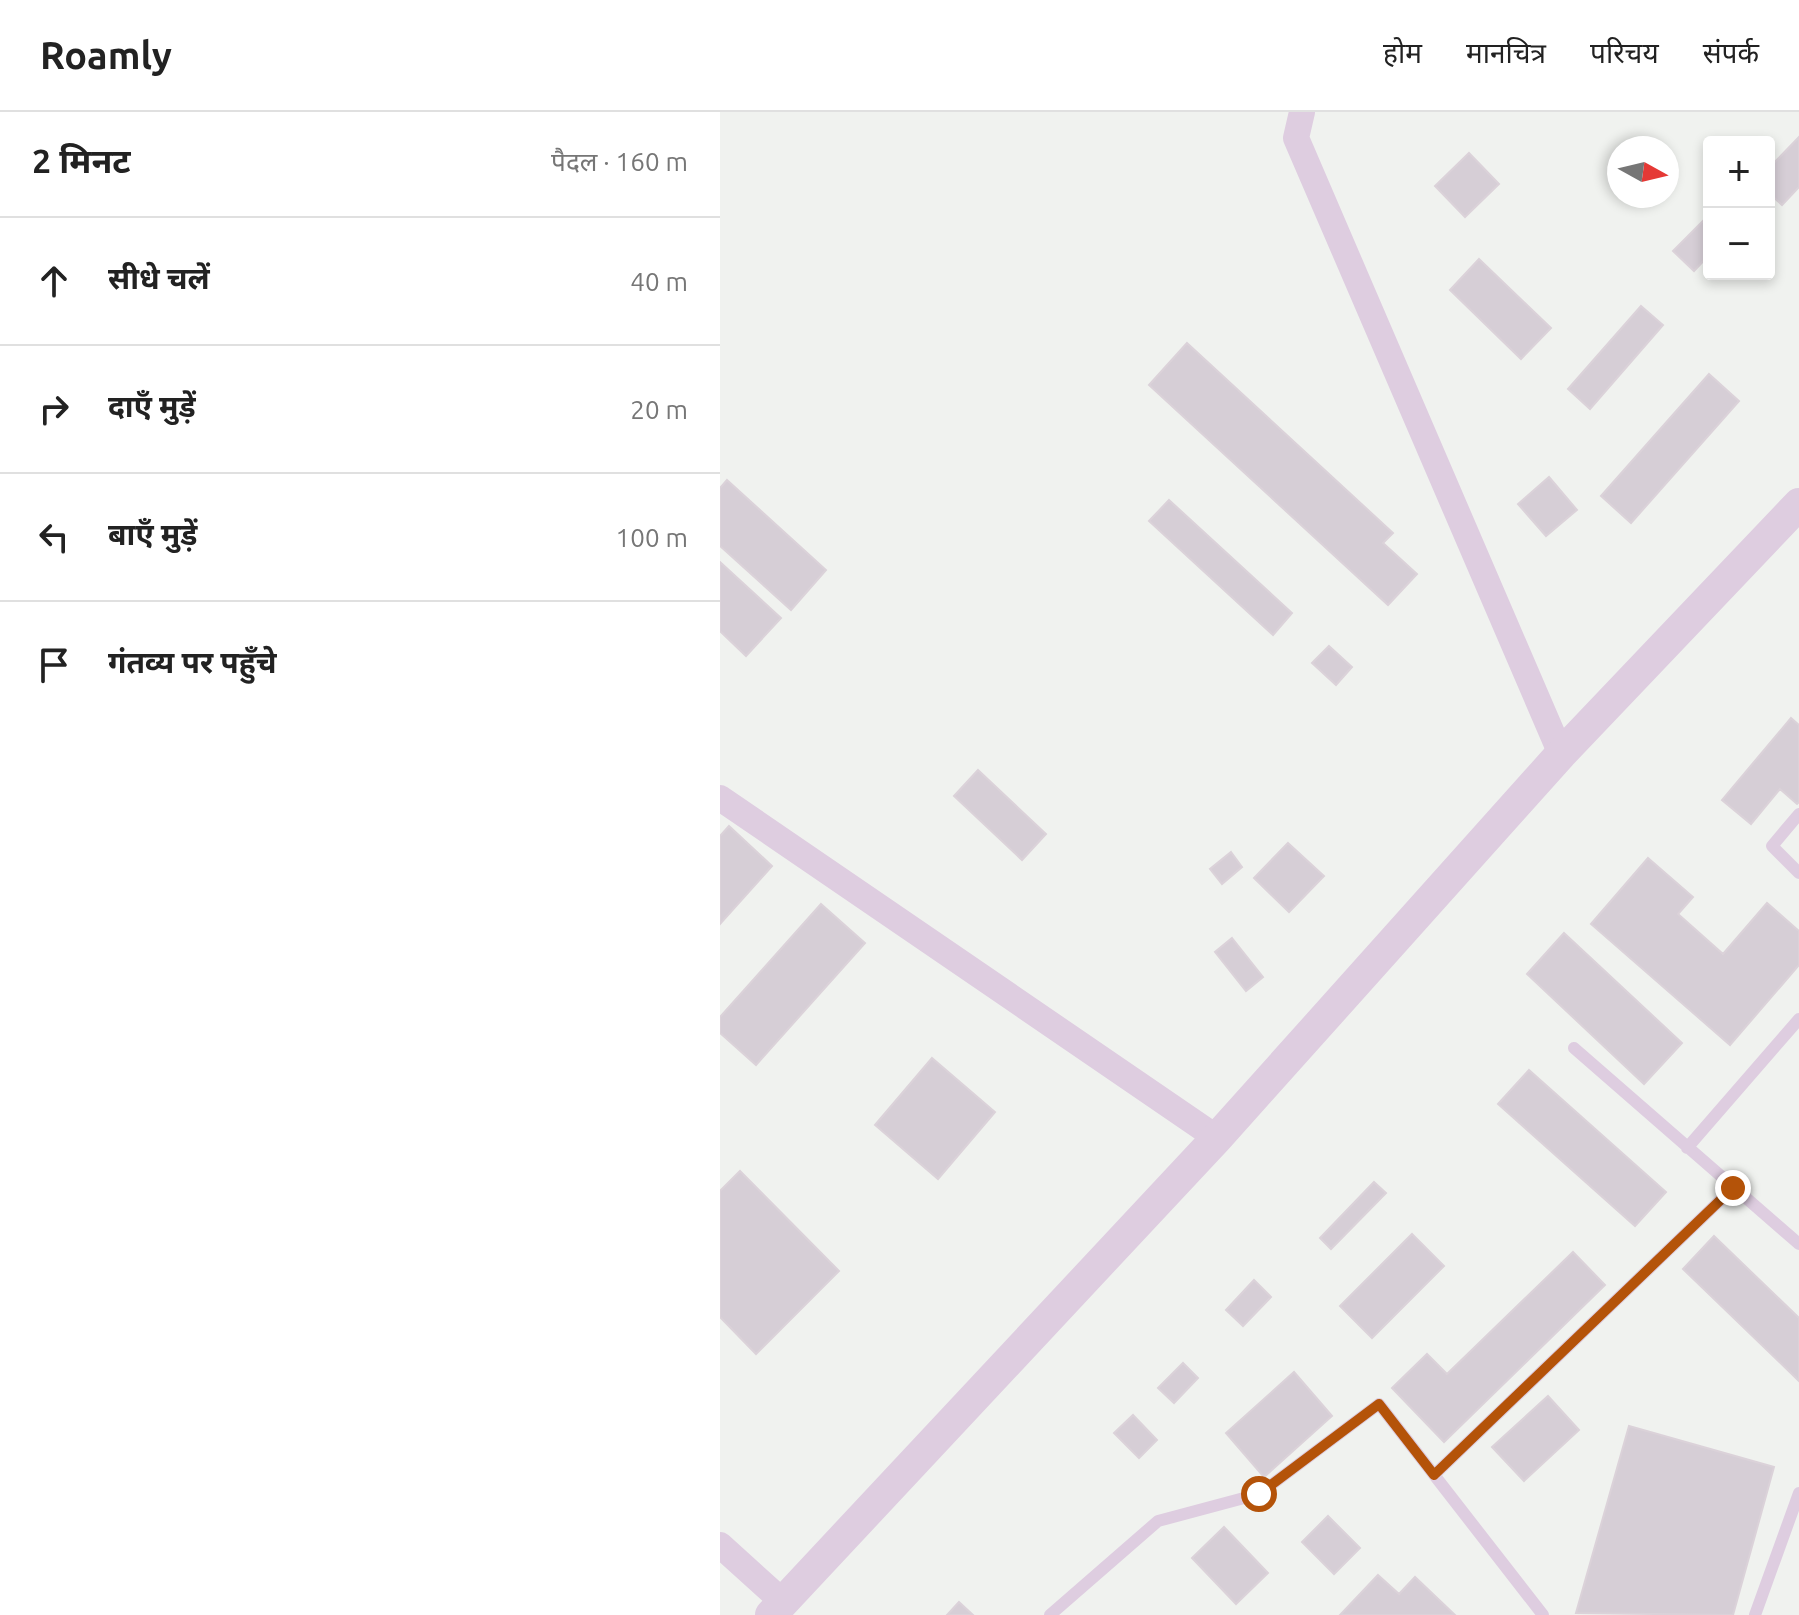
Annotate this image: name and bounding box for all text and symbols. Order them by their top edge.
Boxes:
text: Roamly [40,34,172,76]
text: होम [1383,37,1422,68]
text: मानचित्र [1466,37,1546,68]
text: परिचय [1590,37,1659,68]
text: संपर्क [1703,37,1759,68]
north arrow [1607,136,1679,208]
map controls [1703,136,1775,280]
button: + [1703,136,1775,208]
text: 2 मिनट [32,141,131,179]
text: पैदल · 160 m [551,147,688,176]
button: − [1703,208,1775,280]
icon: ahead [32,259,76,303]
text: सीधे चलें [108,261,210,295]
text: 40 m [630,267,688,296]
icon: right [32,387,76,431]
text: दाएँ मुड़ें [108,389,196,423]
text: 20 m [630,395,688,424]
icon: left [32,515,76,559]
text: बाएँ मुड़ें [108,517,197,551]
text: 100 m [616,523,688,552]
icon: arrive [32,643,76,687]
text: गंतव्य पर पहुँचे [108,645,276,679]
route end [1715,1170,1751,1206]
route start [1241,1476,1277,1512]

